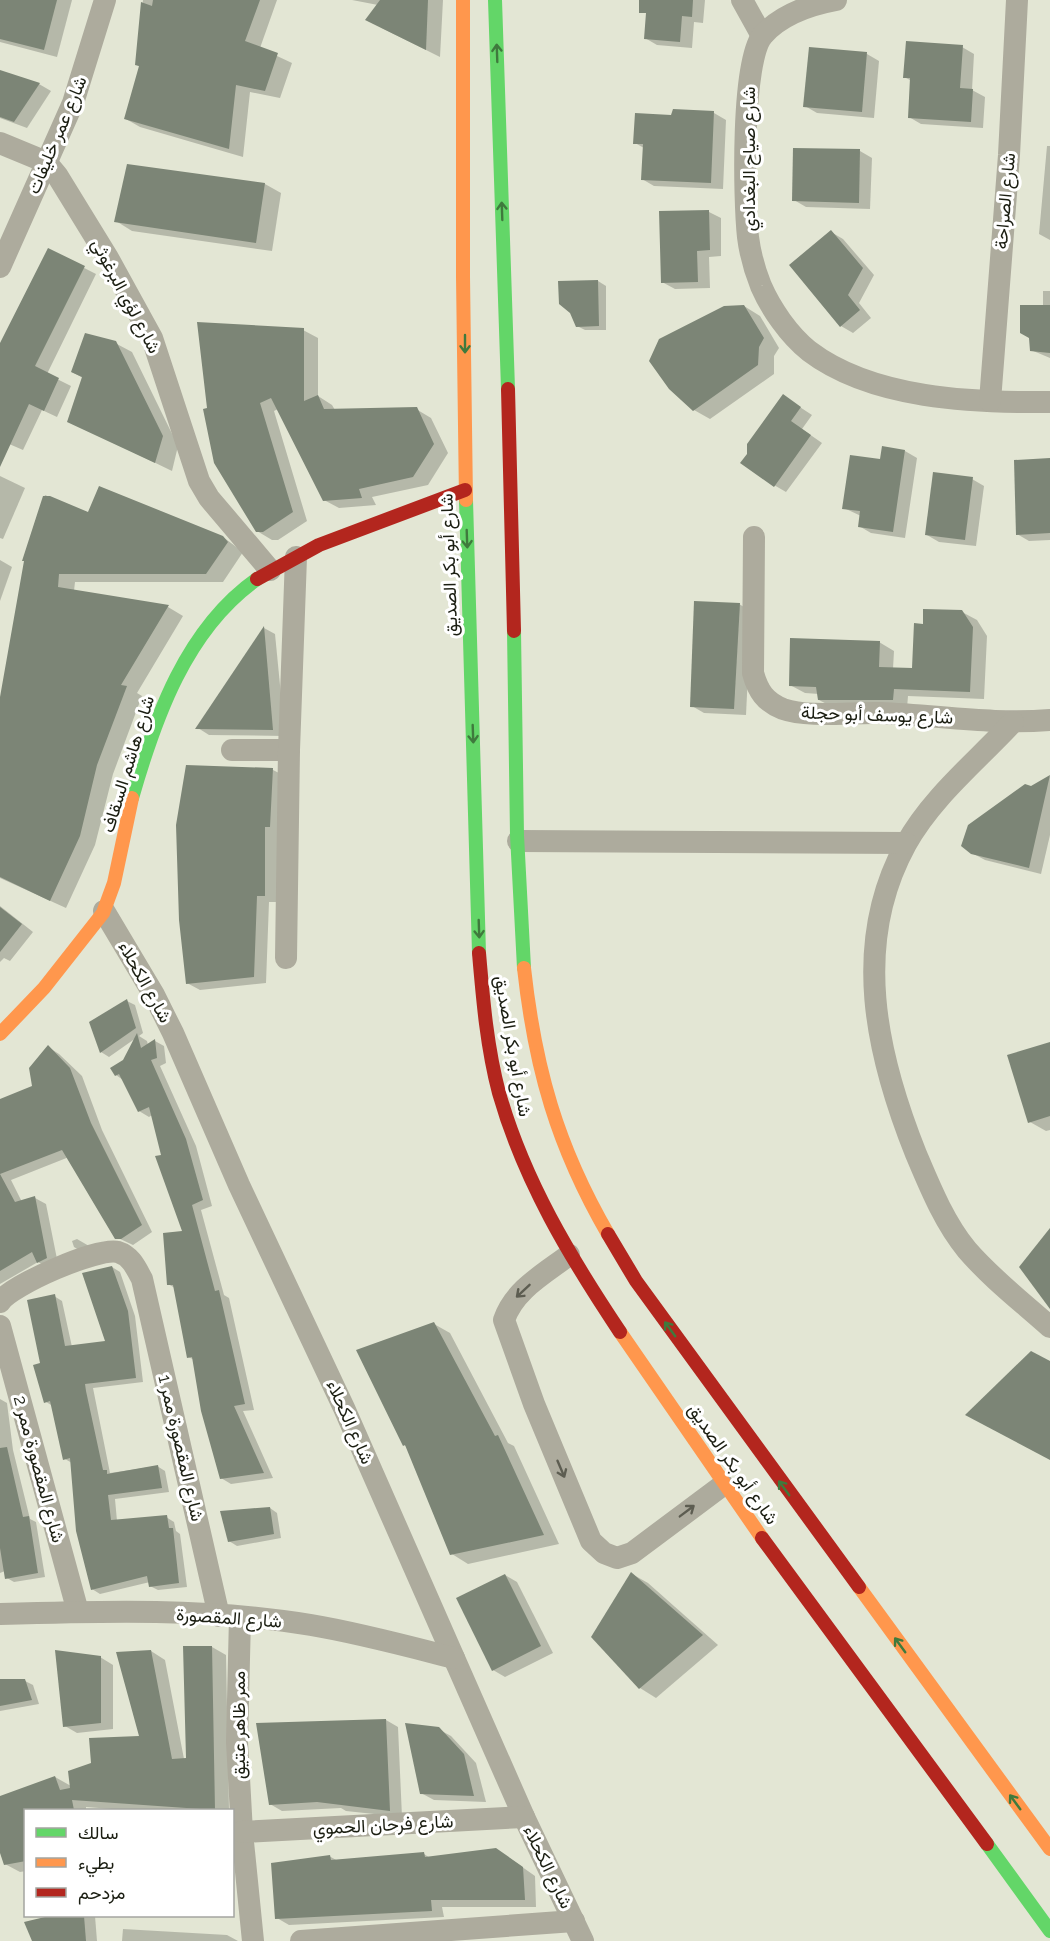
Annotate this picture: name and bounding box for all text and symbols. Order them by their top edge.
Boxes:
one-way arrow [491,44,503,64]
street label: شارع عمر خليفات [22,73,93,198]
street label: شارع صياح البغدادي [738,87,764,231]
street label: شارع الصراحة [990,152,1021,250]
one-way arrow [497,201,508,221]
street label: شارع لؤي البرغوثي [83,235,166,359]
one-way arrow [459,334,471,354]
street label: شارع أبو بكر الصديق [436,493,463,637]
one-way arrow [461,529,472,549]
street label: شارع هاشم السقاف [97,693,160,835]
street label: شارع يوسف أبو حجلة [800,701,954,730]
one-way arrow [467,724,478,744]
one-way arrow [473,919,484,939]
street label: شارع الكحلاء [113,937,176,1027]
street label: شارع أبو بكر الصديق [489,974,536,1118]
one-way arrow [515,1284,530,1298]
one-way arrow [664,1322,677,1338]
street label: شارع المقصورة ممر 1 [152,1373,209,1524]
street label: شارع الكحلاء [321,1377,378,1468]
street label: شارع المقصورة ممر 2 [8,1393,69,1545]
street label: شارع أبو بكر الصديق [682,1399,783,1529]
one-way arrow [556,1459,567,1477]
one-way arrow [778,1480,791,1496]
one-way arrow [679,1505,695,1518]
street label: شارع المقصورة [175,1603,283,1634]
one-way arrow [893,1637,906,1653]
street label: ممر ظاهر عتيق [228,1671,250,1779]
one-way arrow [1009,1795,1021,1811]
legend [24,1809,234,1917]
street label: شارع فرحان الحموي [312,1810,454,1844]
text: سالك [78,1822,118,1843]
street label: شارع الكحلاء [518,1822,578,1913]
text: بطيء [78,1852,114,1878]
text: مزدحم [78,1882,125,1905]

